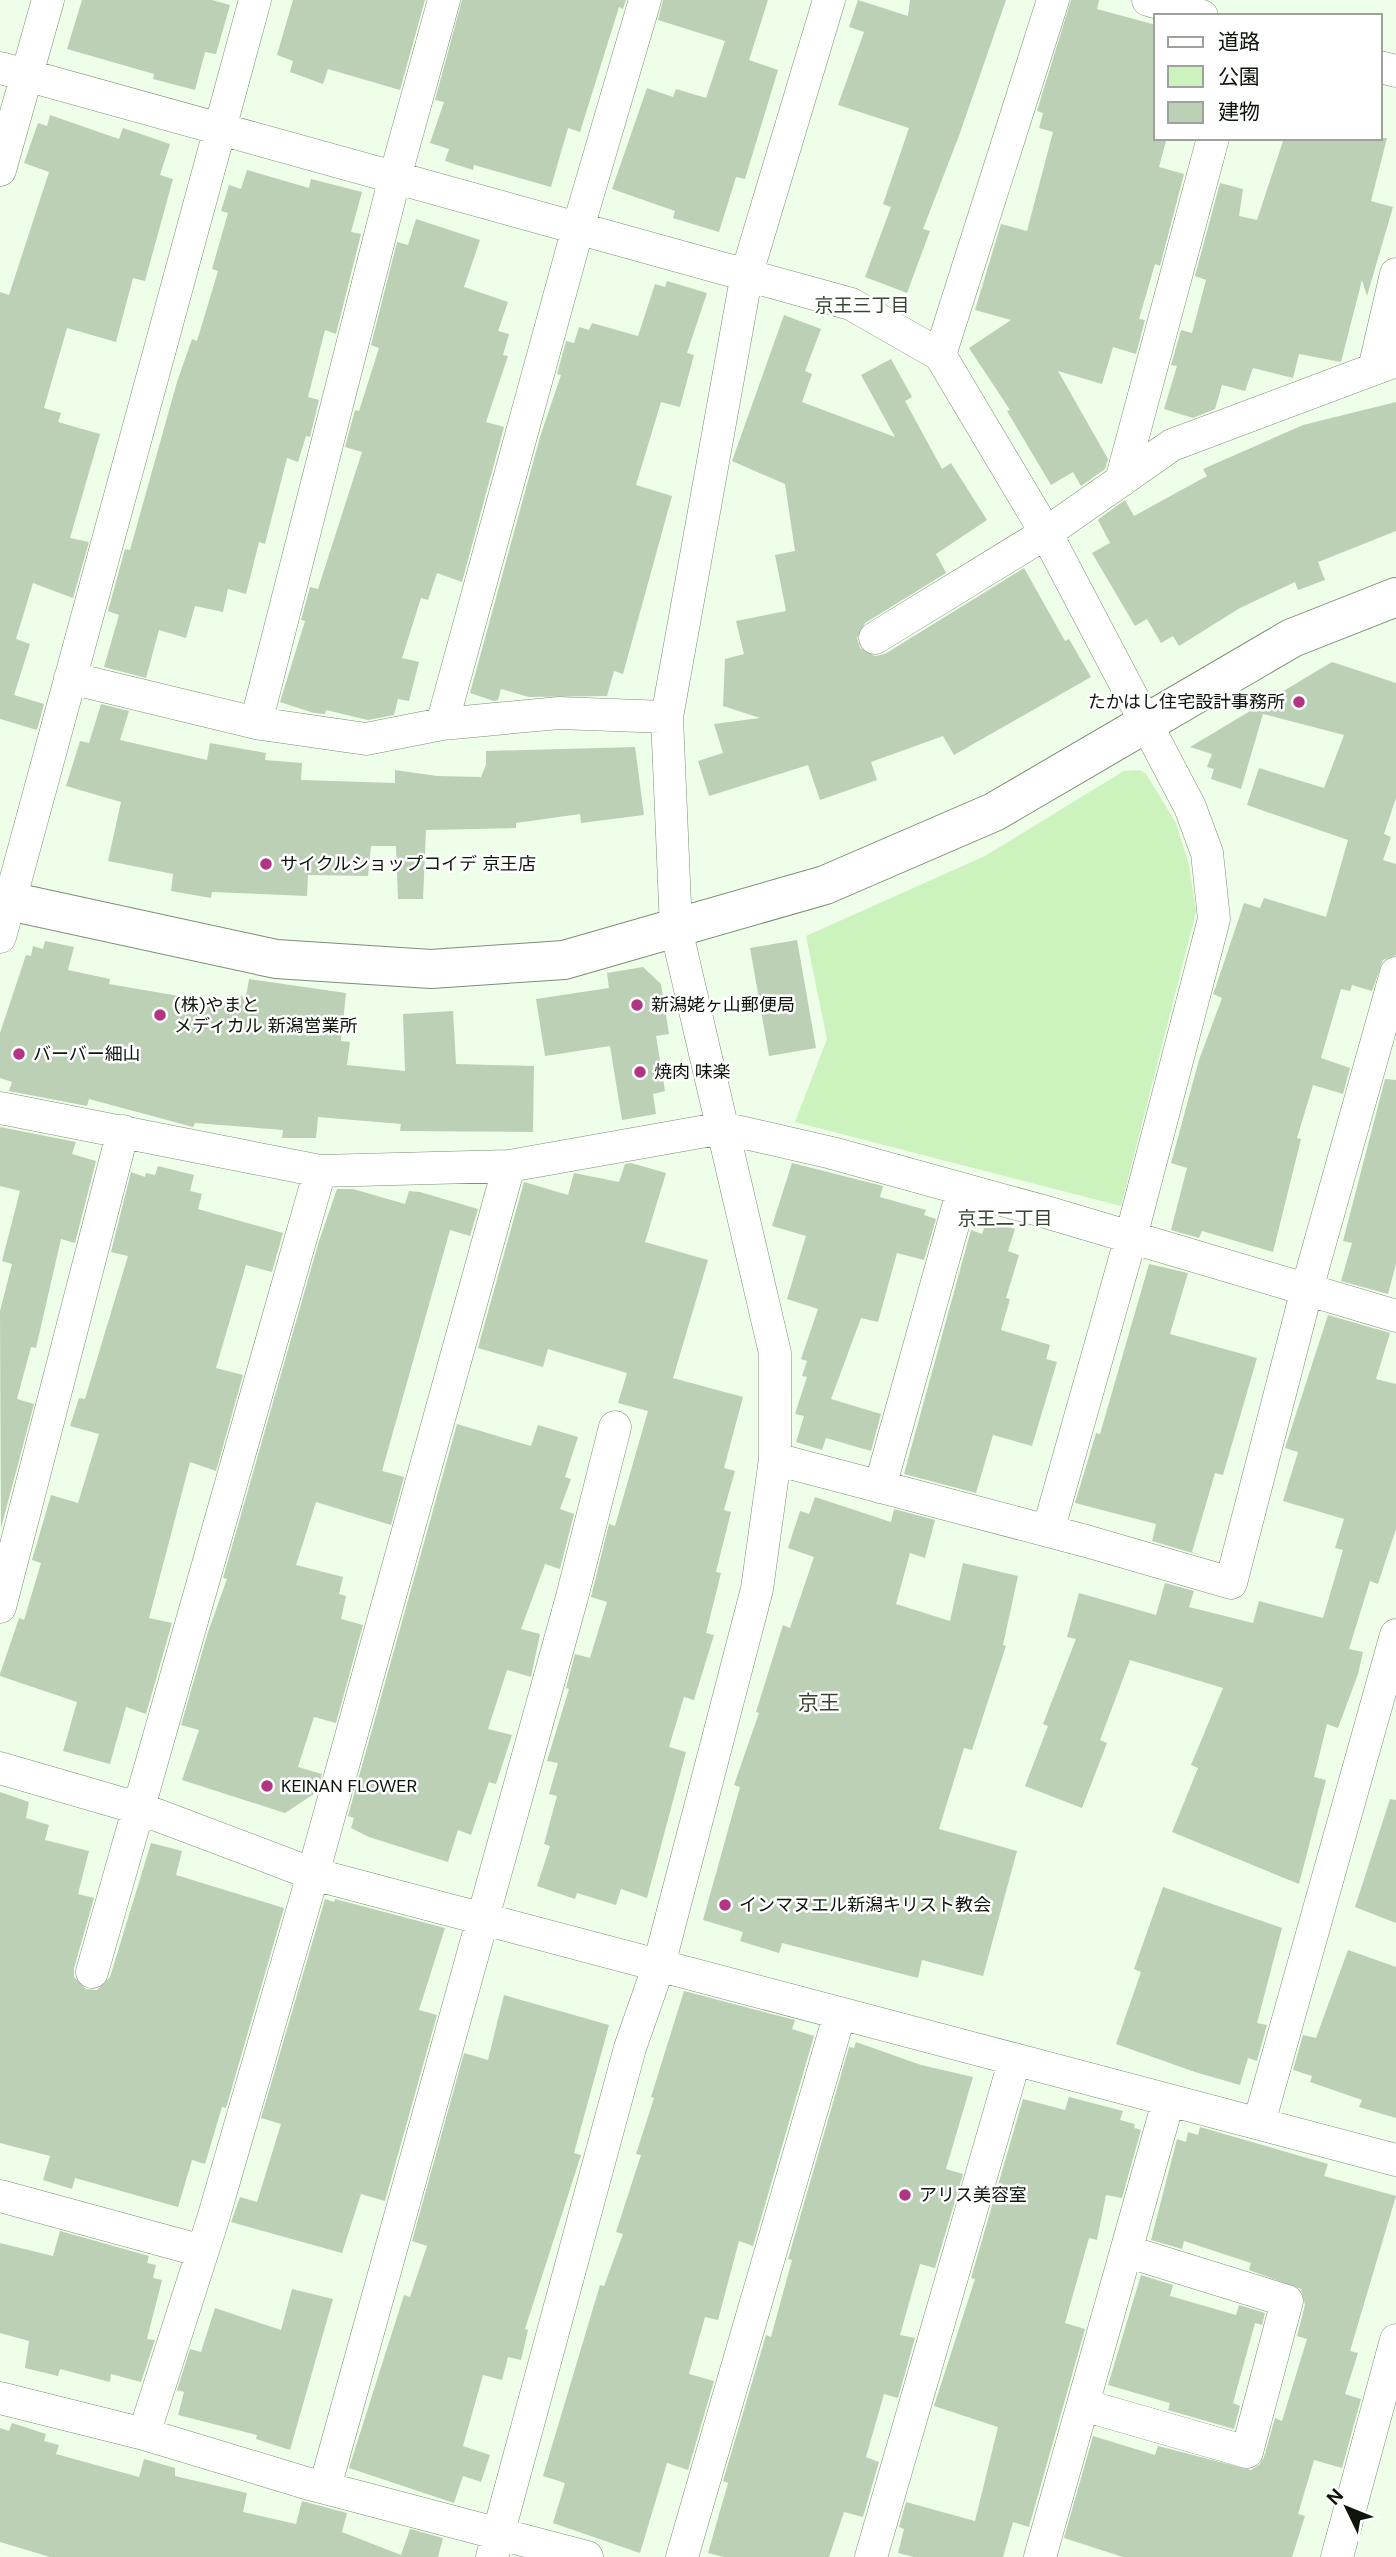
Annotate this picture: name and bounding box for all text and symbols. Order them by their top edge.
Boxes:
legend [1154,14,1382,140]
text: 道路 [1218,28,1260,56]
text: 公園 [1218,63,1260,91]
text: 建物 [1218,98,1260,126]
district label: 京王三丁目 [814,293,910,318]
place label: たかはし住宅設計事務所 [1088,690,1285,714]
marker: たかはし住宅設計事務所 [1291,694,1307,710]
place label: サイクルショップコイデ 京王店 [280,852,536,876]
marker: サイクルショップコイデ 京王店 [258,856,274,872]
place label: (株)やまと メディカル 新潟営業所 [174,993,358,1038]
place label: 新潟姥ヶ山郵便局 [651,993,795,1017]
marker: 新潟姥ヶ山郵便局 [629,997,645,1013]
marker: (株)やまと メディカル 新潟営業所 [152,1007,168,1023]
place label: バーバー細山 [33,1042,141,1066]
marker: バーバー細山 [11,1046,27,1062]
place label: 焼肉 味楽 [654,1060,731,1084]
marker: 焼肉 味楽 [632,1064,648,1080]
district label: 京王二丁目 [957,1206,1053,1231]
district label: 京王 [798,1689,840,1717]
place label: KEINAN FLOWER [281,1774,417,1798]
marker: KEINAN FLOWER [259,1778,275,1794]
place label: インマヌエル新潟キリスト教会 [739,1893,991,1917]
marker: インマヌエル新潟キリスト教会 [717,1897,733,1913]
place label: アリス美容室 [919,2183,1027,2207]
marker: アリス美容室 [897,2187,913,2203]
north arrow [1312,2473,1382,2543]
text: N [1321,2483,1349,2510]

